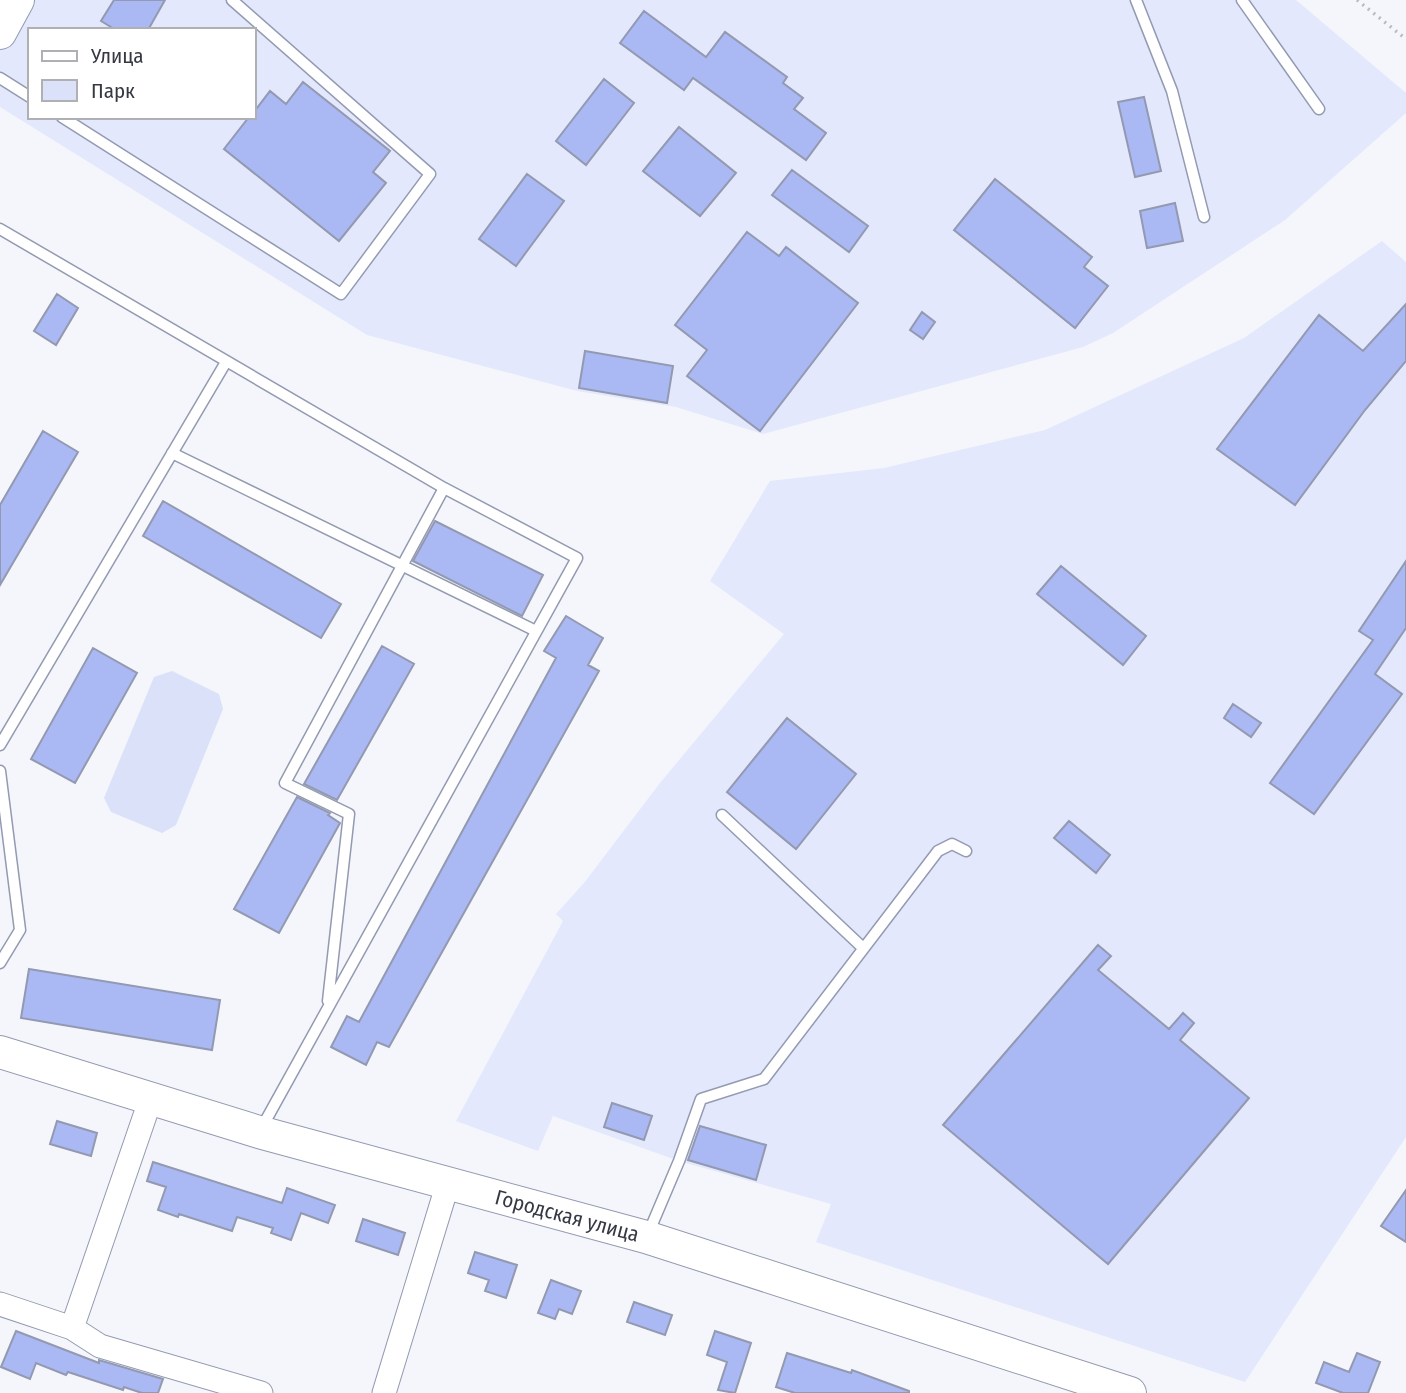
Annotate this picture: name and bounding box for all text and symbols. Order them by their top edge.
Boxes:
legend [28,28,256,119]
text: Улица [90,43,144,69]
text: Парк [91,78,135,104]
street label: Городская улица [492,1184,642,1248]

